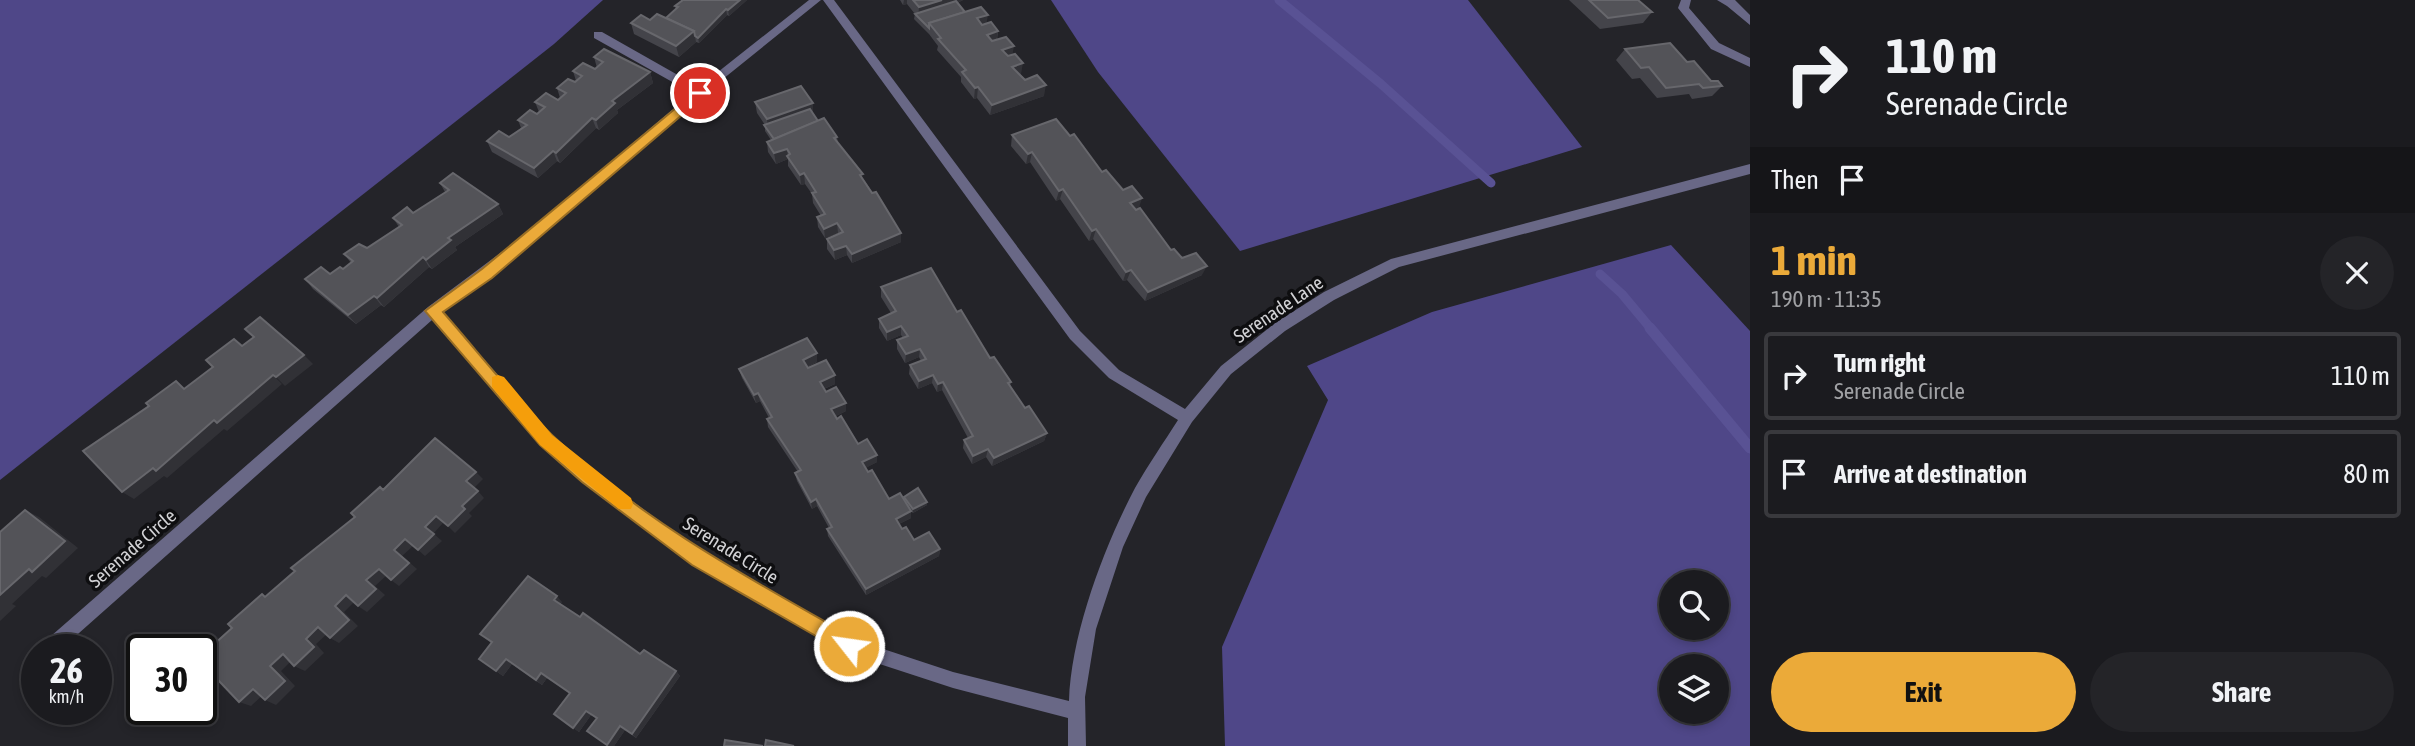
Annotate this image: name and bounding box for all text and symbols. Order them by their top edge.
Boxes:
text: 110 m [1886,27,1997,83]
icon: right [1771,28,1862,119]
pin [670,63,730,123]
icon: arrive [681,74,719,112]
text: Serenade Circle [1886,85,2068,122]
icon: arrive [1833,161,1871,199]
text: Then [1771,165,1819,195]
text: 1 min [1771,236,1857,284]
button: close [2320,236,2394,310]
street label: Serenade Lane [1229,271,1327,347]
text: 190 m · 11:35 [1771,286,1882,312]
text: Turn right [1834,348,1925,378]
icon: right [1775,357,1813,395]
text: 110 m [2331,361,2390,391]
text: Serenade Circle [1834,378,1965,404]
icon: arrive [1775,455,1813,493]
text: Arrive at destination [1834,459,2027,489]
text: 80 m [2343,459,2390,489]
street label: Serenade Circle [84,504,180,592]
street label: Serenade Circle [679,512,783,588]
map controls [1659,570,1729,724]
button: search [1659,570,1729,640]
position arrow [812,609,886,683]
speed limit sign: 30 [126,634,217,725]
text: 26 [50,650,83,690]
button: Exit [1771,652,2076,732]
button: Share [2090,652,2394,732]
button: layers [1659,654,1729,724]
text: km/h [49,686,84,707]

